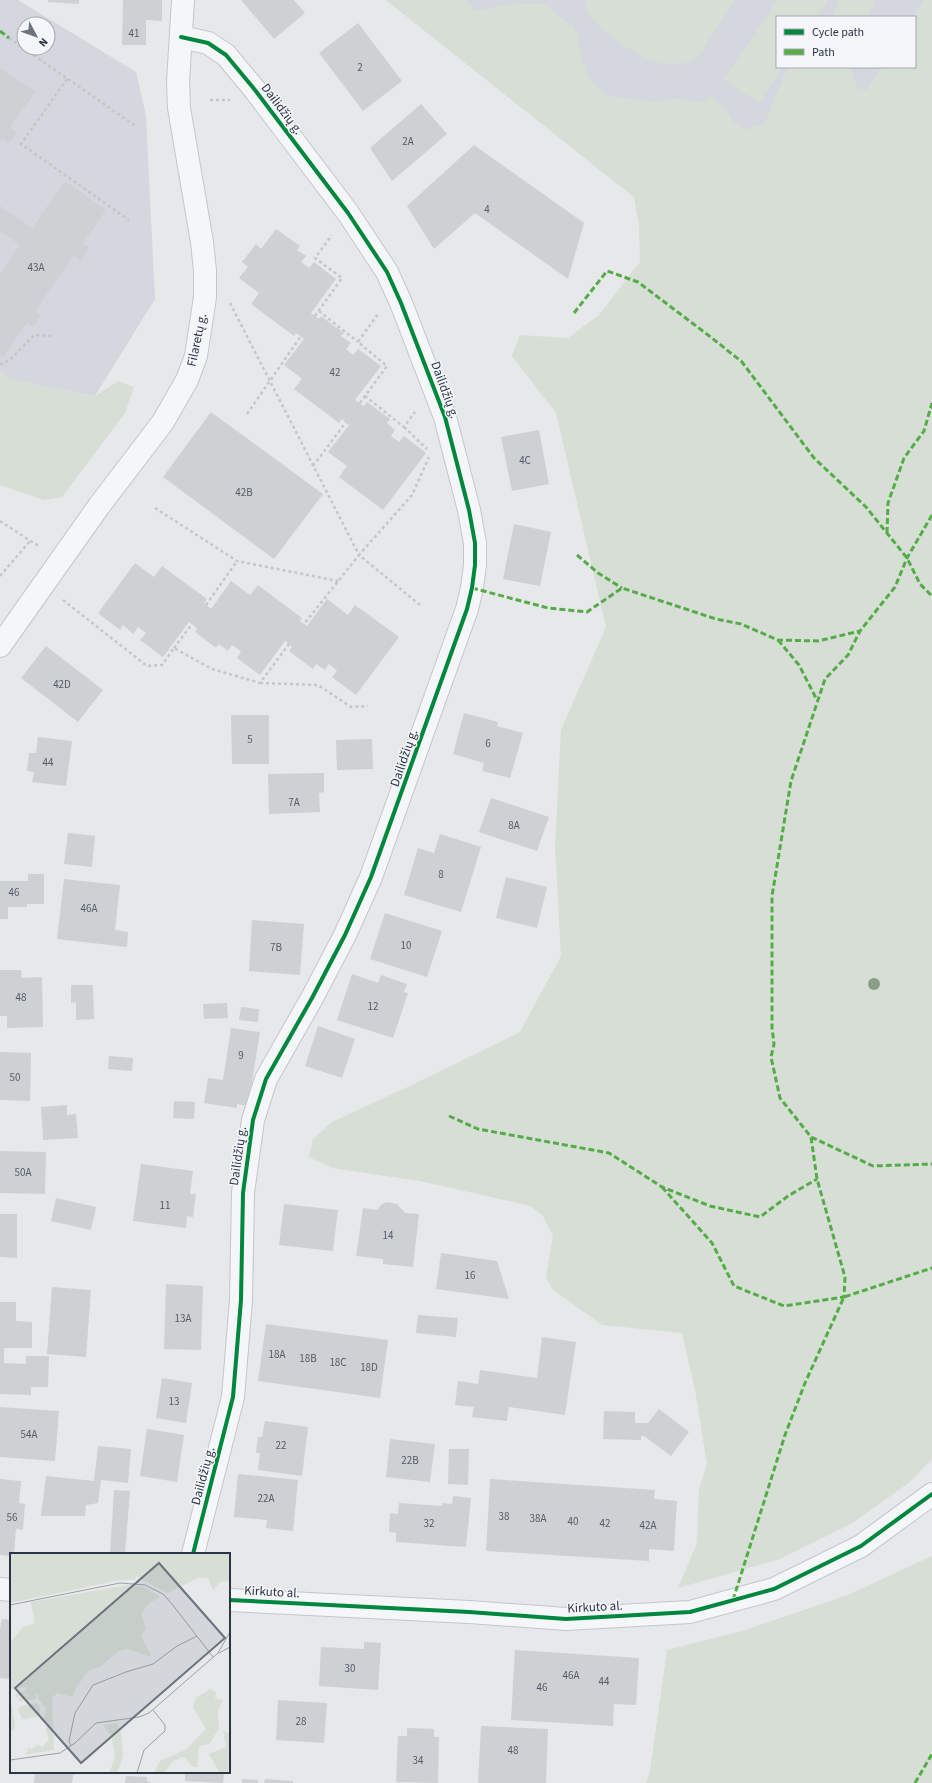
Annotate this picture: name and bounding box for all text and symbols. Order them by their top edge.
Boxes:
north arrow [16,16,56,56]
legend [776,16,916,68]
text: Cycle path [812,24,864,41]
house number: 41 [129,26,139,41]
text: N [35,35,51,50]
text: Path [812,44,835,61]
house number: 2 [357,60,363,75]
street label: Dailidžių g. [257,80,307,138]
house number: 2A [402,134,414,149]
house number: 4 [484,202,490,217]
house number: 43A [28,260,44,275]
street label: Filaretų g. [183,312,211,368]
street label: Dailidžių g. [426,359,464,421]
house number: 42 [330,365,340,380]
house number: 4C [519,453,531,468]
house number: 42B [235,485,253,500]
house number: 42D [53,677,71,692]
street label: Dailidžių g. [386,727,422,789]
house number: 5 [247,732,253,747]
house number: 6 [485,736,491,751]
house number: 44 [43,755,54,770]
house number: 7A [288,795,300,810]
house number: 8A [508,818,520,833]
house number: 8 [438,867,444,882]
house number: 46 [9,885,20,900]
house number: 46A [81,901,97,916]
house number: 10 [401,938,411,953]
house number: 7B [270,940,282,955]
house number: 48 [16,990,27,1005]
house number: 12 [368,999,378,1014]
house number: 9 [238,1048,244,1063]
house number: 50 [10,1070,20,1085]
street label: Dailidžių g. [225,1125,251,1187]
house number: 50A [15,1165,31,1180]
house number: 11 [160,1198,170,1213]
house number: 14 [383,1228,394,1243]
house number: 16 [465,1268,476,1283]
house number: 13A [175,1311,191,1326]
house number: 18A [269,1347,285,1362]
house number: 18B [299,1351,317,1366]
house number: 18C [329,1355,347,1370]
house number: 18D [360,1360,378,1375]
house number: 13 [169,1394,179,1409]
house number: 54A [21,1427,37,1442]
house number: 22 [276,1438,286,1453]
street label: Dailidžių g. [187,1445,219,1507]
house number: 22B [401,1453,419,1468]
house number: 22A [258,1491,274,1506]
house number: 38 [499,1509,510,1524]
house number: 56 [7,1510,18,1525]
house number: 38A [530,1511,546,1526]
house number: 40 [568,1514,578,1529]
house number: 32 [424,1516,434,1531]
house number: 42 [600,1516,610,1531]
house number: 42A [640,1518,656,1533]
inset map [10,1553,230,1773]
street label: Kirkuto al. [244,1582,300,1602]
street label: Kirkuto al. [567,1597,623,1617]
house number: 30 [345,1661,355,1676]
house number: 46A [563,1668,579,1683]
house number: 44 [599,1674,610,1689]
house number: 46 [537,1680,548,1695]
house number: 28 [296,1714,307,1729]
house number: 48 [508,1743,519,1758]
house number: 34 [413,1753,424,1768]

